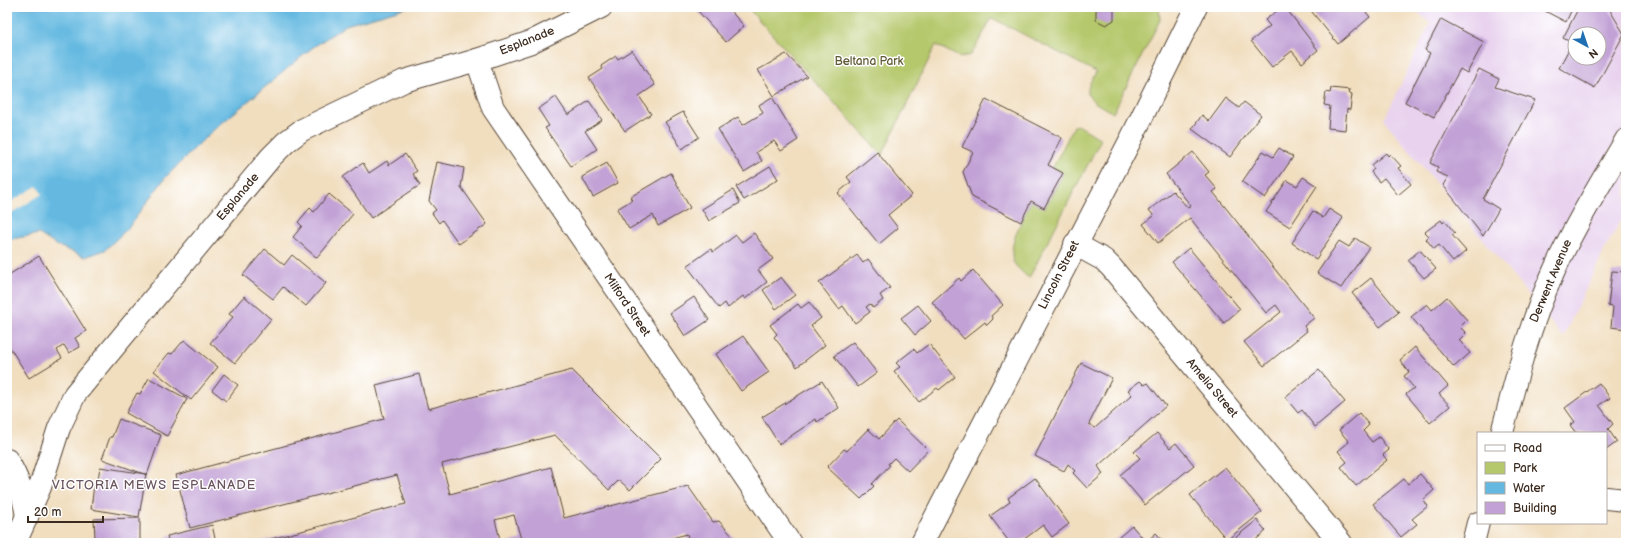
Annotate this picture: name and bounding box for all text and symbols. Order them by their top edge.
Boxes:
street label: Esplanade [497,23,557,59]
north arrow [1567,26,1607,66]
text: N [1586,46,1600,61]
park label: Beltana Park [834,54,904,69]
street label: Esplanade [214,170,262,224]
street label: Derwent Avenue [1527,237,1575,325]
street label: Lincoln Street [1035,238,1083,312]
street label: Milford Street [600,271,654,340]
street label: Amelia Street [1183,355,1241,421]
legend [1477,432,1607,524]
text: Road [1513,441,1542,456]
text: Park [1513,461,1537,476]
district label: VICTORIA MEWS ESPLANADE [52,477,256,493]
text: Water [1513,481,1545,496]
scale bar [28,498,103,524]
text: Building [1513,501,1557,516]
text: 20 m [34,505,61,520]

